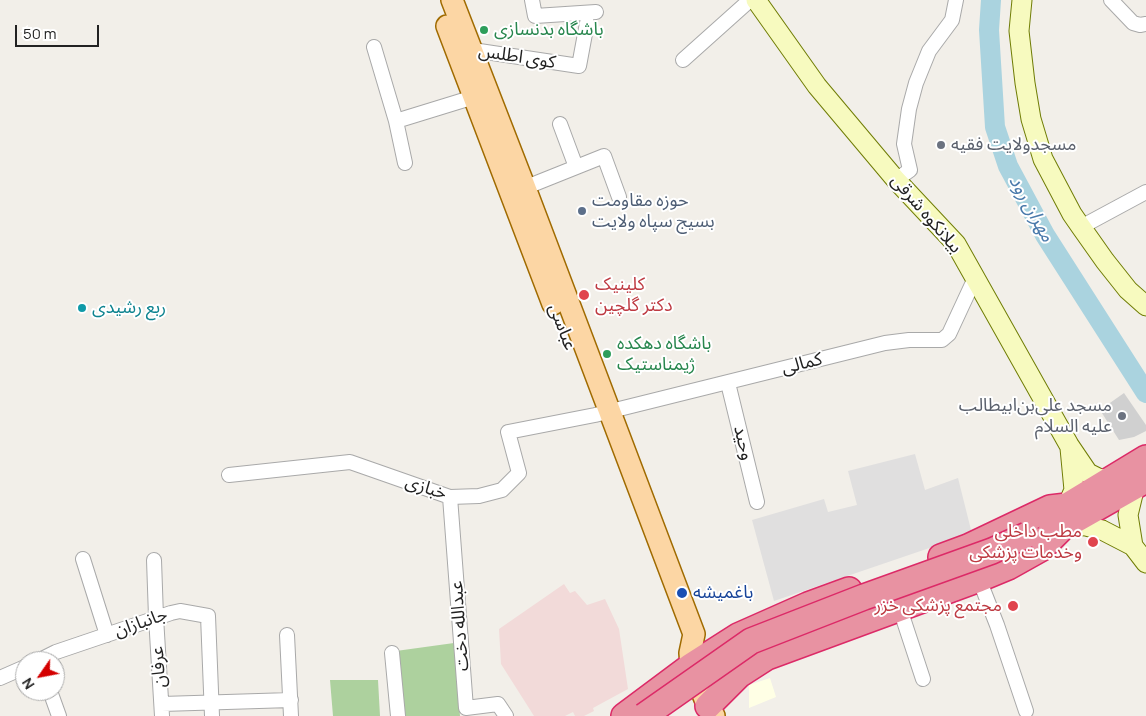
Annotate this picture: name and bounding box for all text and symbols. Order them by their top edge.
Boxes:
scale bar [18,15,101,47]
place label: باشگاه بدنسازی [494,19,604,41]
text: 50 m [23,23,57,44]
marker: باشگاه بدنسازی [478,24,490,36]
street label: کوی اطلس [477,40,557,74]
place label: مسجدولایت فقیه [951,134,1076,156]
marker: مسجدولایت فقیه [935,139,947,151]
street label: بیلانکوه شرقی [886,170,966,258]
water label: مهران رود [1003,172,1059,246]
place label: حوزه مقاومت بسیج سپاه ولایت [592,190,715,232]
marker: حوزه مقاومت بسیج سپاه ولایت [576,205,588,217]
place label: کلینیک دکتر گلچین [595,274,673,316]
marker: کلینیک دکتر گلچین [577,288,591,302]
place label: ربع رشیدی [92,297,166,319]
street label: عباسى [543,301,581,353]
marker: ربع رشیدی [76,302,88,314]
place label: باشگاه دهکده ژیمناستیک [617,333,711,376]
marker: باشگاه دهکده ژیمناستیک [601,348,613,360]
street label: کمالی [780,349,824,379]
place label: مسجد علی‌بن‌ابیطالب علیه السلام [959,395,1112,438]
marker: مسجد علی‌بن‌ابیطالب علیه السلام [1116,410,1128,422]
street label: وحید [728,423,758,463]
street label: خبازی [403,471,449,505]
place label: مطب داخلی وخدمات پزشکی [969,521,1082,564]
marker: مطب داخلی وخدمات پزشکی [1086,535,1100,549]
street label: عبدالله دخت [446,580,474,672]
place label: باغمیشه [693,582,753,604]
marker: باغمیشه [675,586,689,600]
place label: مجتمع پزشکی خزر [874,595,1002,617]
marker: مجتمع پزشکی خزر [1006,599,1020,613]
street label: جانبازان [112,604,170,642]
street label: عرفان [147,646,171,688]
north arrow [15,651,65,701]
text: N [17,675,39,693]

